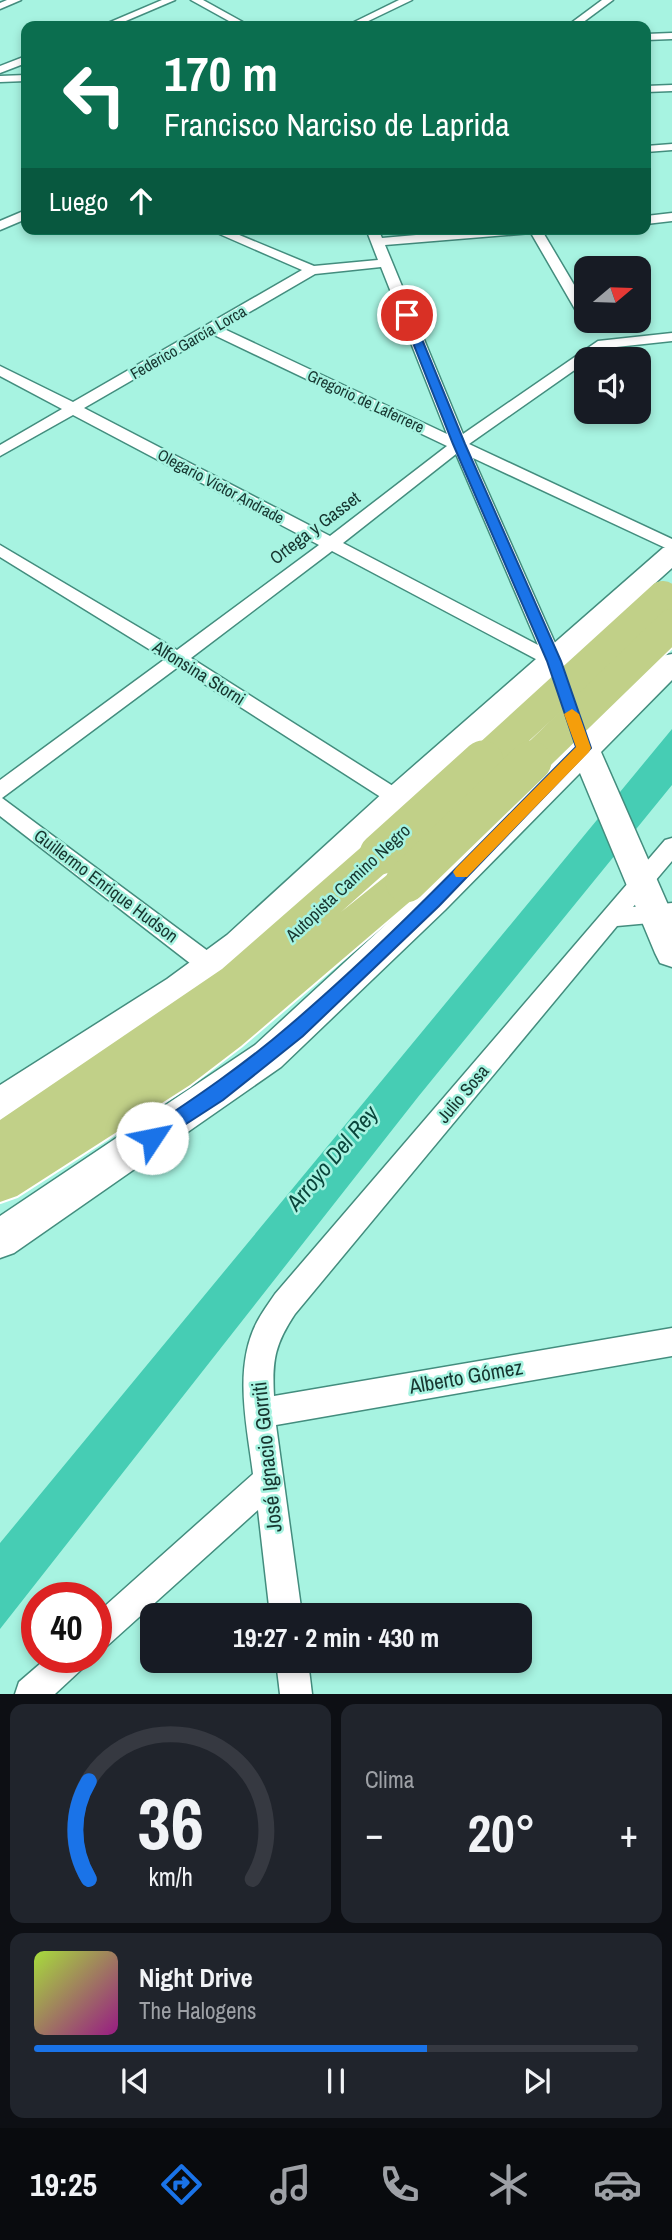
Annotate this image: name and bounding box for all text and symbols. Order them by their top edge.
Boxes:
text: 170 m [164,40,278,106]
icon: left [49,49,140,140]
text: Francisco Narciso de Laprida [164,103,510,146]
icon: ahead [122,182,160,220]
text: Luego [49,184,108,219]
north arrow [574,256,651,332]
map controls [574,256,651,424]
pin [377,285,437,345]
icon: arrive [388,296,426,334]
street label: Federico García Lorca [126,299,251,384]
button: sound [574,347,651,424]
street label: Gregorio de Laferrere [304,364,428,438]
street label: Olegario Víctor Andrade [154,443,288,529]
street label: Ortega y Gasset [264,485,365,570]
street label: Alfonsina Storni [147,634,250,711]
street label: Autopista Camino Negro [279,818,416,948]
street label: Guillermo Enrique Hudson [29,823,184,948]
street label: Julio Sosa [431,1059,494,1128]
water label: Arroyo Del Rey [278,1098,386,1217]
position arrow [115,1101,189,1175]
street label: Alberto Gómez [406,1352,525,1401]
street label: José Ignacio Gorriti [244,1380,289,1534]
speed limit sign: 40 [21,1582,112,1673]
text: 19:27 · 2 min · 430 m [233,1620,439,1655]
text: Clima [365,1764,414,1795]
text: 36 [137,1775,204,1873]
text: 20° [467,1798,536,1868]
text: − [365,1808,383,1859]
text: + [620,1808,638,1859]
text: km/h [148,1860,193,1894]
text: Night Drive [139,1960,253,1995]
text: The Halogens [139,1995,256,2026]
icon: previous [116,2062,154,2100]
icon: pause [317,2062,355,2100]
icon: next [518,2062,556,2100]
icon: directions [157,2160,206,2209]
icon: music [266,2160,315,2209]
icon: phone [375,2160,424,2209]
icon: climate [484,2160,533,2209]
icon: car [593,2160,642,2209]
text: 19:25 [30,2163,97,2206]

